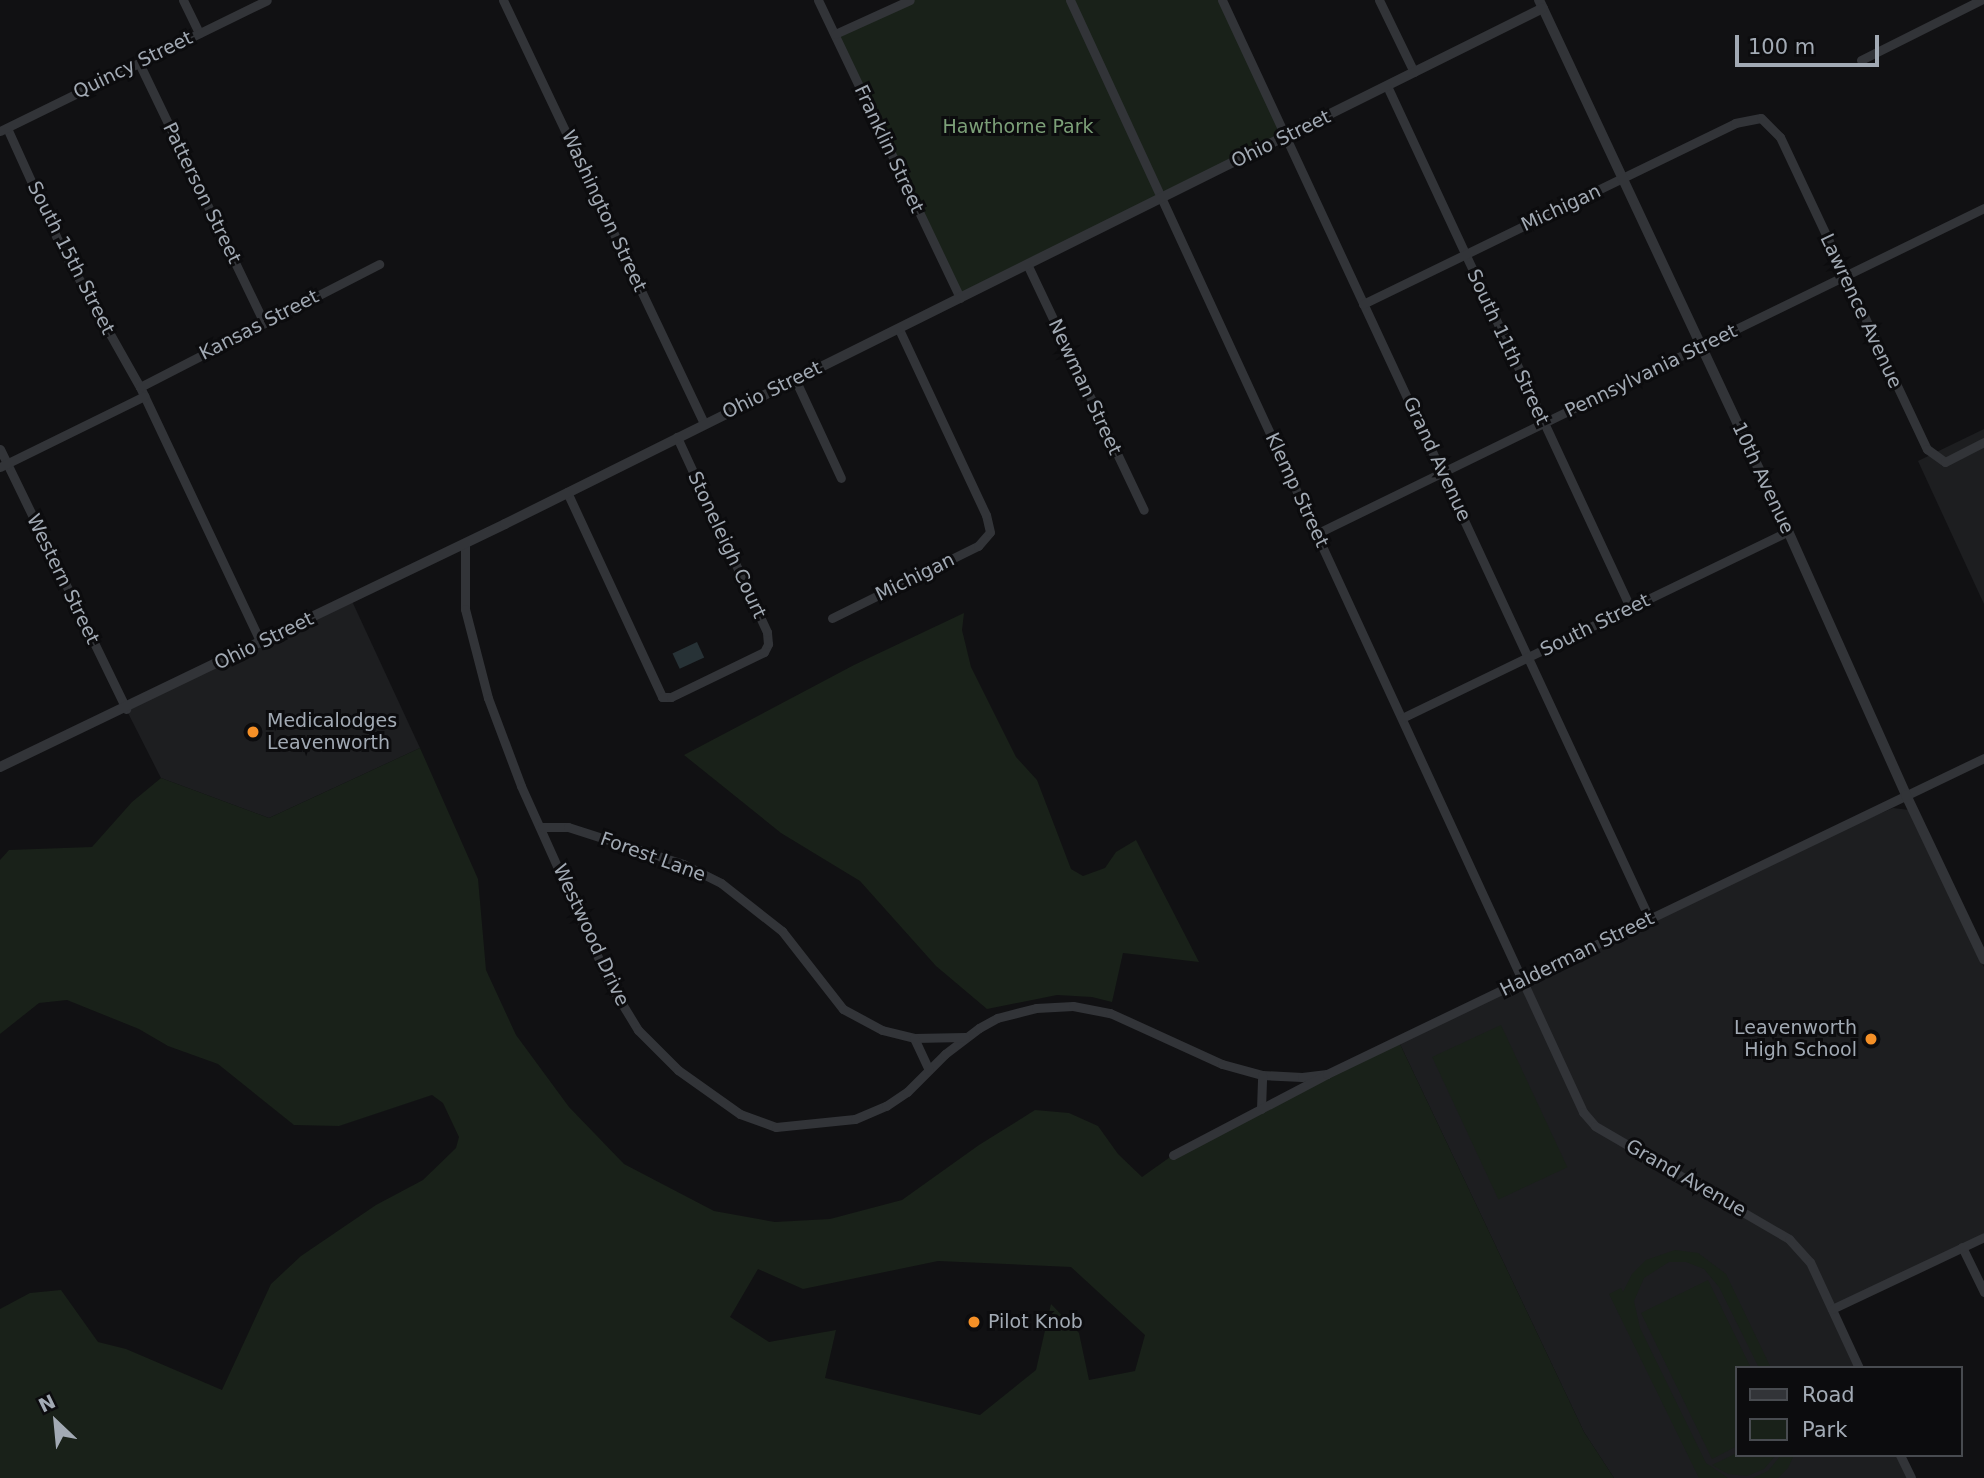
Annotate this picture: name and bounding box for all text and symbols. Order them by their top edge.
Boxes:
scale bar [1739,21,1882,65]
street label: Quincy Street [70,26,196,104]
text: 100 m [1748,35,1815,59]
street label: Franklin Street [849,81,929,217]
street label: Ohio Street [1228,105,1334,173]
park label: Hawthorne Park [943,116,1093,138]
street label: Patterson Street [158,119,246,267]
street label: Washington Street [557,127,651,295]
street label: South 15th Street [23,178,119,338]
street label: Michigan [1518,180,1604,236]
street label: Lawrence Avenue [1815,230,1907,392]
street label: South 11th Street [1462,266,1554,428]
street label: Kansas Street [195,285,323,365]
street label: Newman Street [1044,315,1126,459]
street label: Pennsylvania Street [1561,319,1741,423]
street label: Ohio Street [719,356,825,424]
street label: Grand Avenue [1398,393,1476,525]
street label: 10th Avenue [1727,419,1799,537]
street label: Klemp Street [1261,429,1333,551]
street label: Stoneleigh Court [683,468,771,622]
street label: Western Street [22,510,104,648]
street label: Michigan [872,548,958,606]
street label: South Street [1537,589,1653,661]
street label: Ohio Street [211,607,317,675]
place label: Medicalodges Leavenworth [267,710,397,754]
marker: Medicalodges Leavenworth [245,724,261,740]
street label: Forest Lane [597,827,709,887]
street label: Westwood Drive [548,860,634,1010]
street label: Halderman Street [1496,907,1658,1001]
place label: Leavenworth High School [1734,1017,1857,1061]
marker: Leavenworth High School [1863,1031,1879,1047]
street label: Grand Avenue [1622,1134,1750,1222]
place label: Pilot Knob [988,1311,1083,1333]
marker: Pilot Knob [966,1314,982,1330]
legend [1736,1366,1963,1457]
text: Road [1802,1383,1855,1407]
north arrow [21,1387,91,1457]
text: N [35,1390,59,1416]
text: Park [1802,1418,1847,1442]

